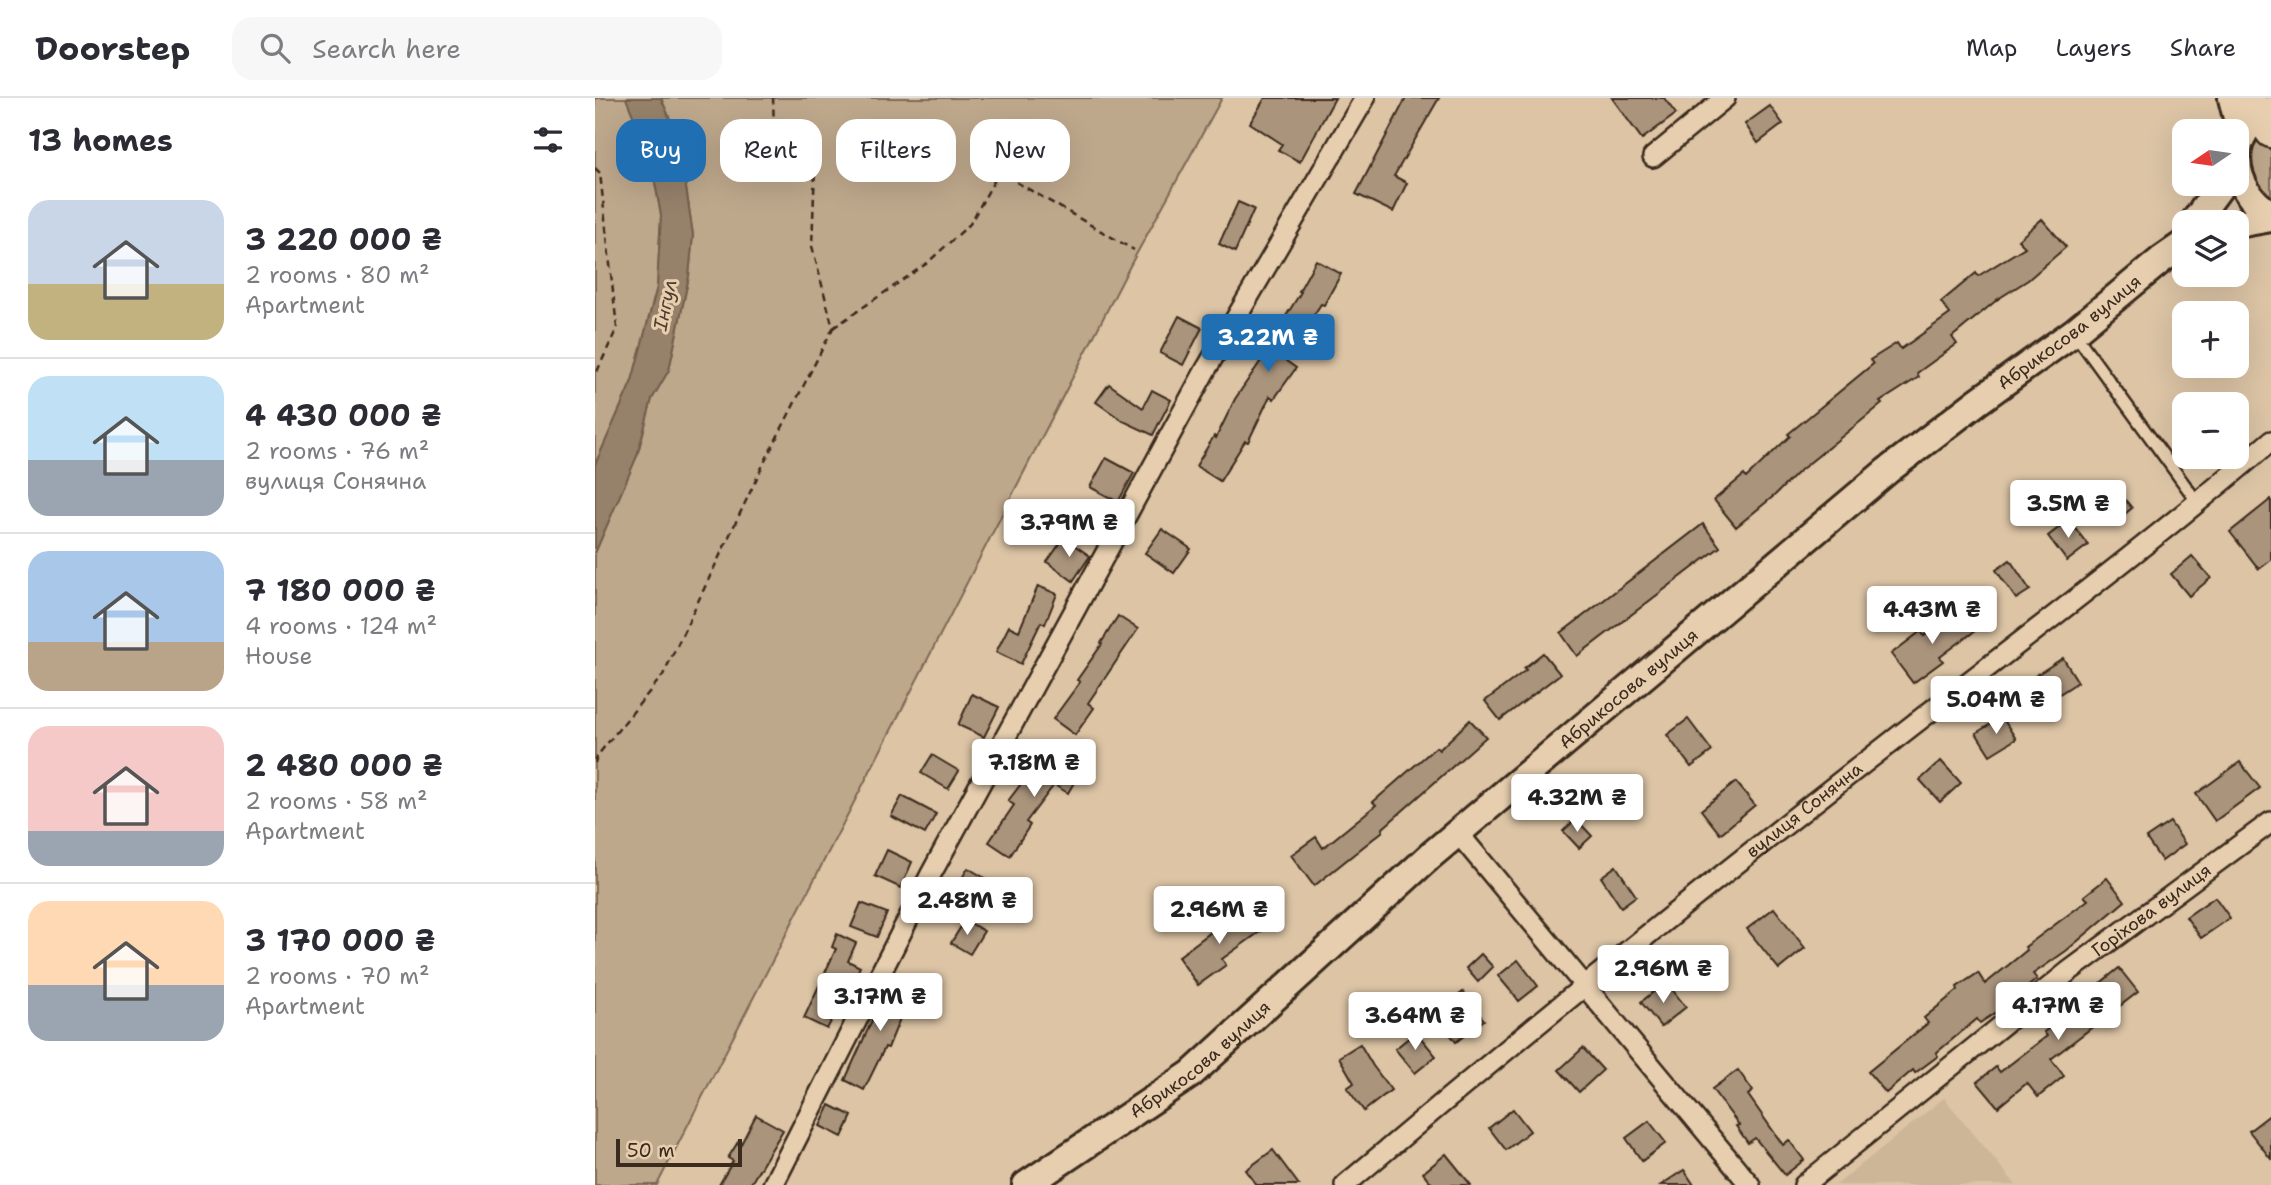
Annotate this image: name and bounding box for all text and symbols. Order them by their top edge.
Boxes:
search box [232,17,722,80]
text: Doorstep [35,26,190,71]
icon: search [256,29,294,67]
text: Search here [312,31,461,66]
text: Map [1966,32,2017,64]
text: Layers [2055,32,2132,64]
text: Share [2170,32,2236,64]
chip: Buy [616,119,706,182]
chip: Rent [720,119,822,182]
chip: Filters [836,119,956,182]
chip: New [970,119,1070,182]
north arrow [2172,119,2249,196]
map controls [2172,119,2249,469]
text: 13 homes [28,120,173,161]
icon: filters [529,121,567,159]
button: layers [2172,210,2249,287]
text: 3 220 000 ₴ [245,219,442,260]
icon: home [84,228,168,312]
text: 2 rooms · 80 m² [245,260,430,290]
street label: Абрикосова вулиця [1993,269,2146,395]
water label: Інгул [647,277,683,334]
text: Apartment [245,290,365,320]
button: + [2172,301,2249,378]
pin: 3.22M ₴ [1203,314,1333,374]
text: 3.22M ₴ [1218,322,1318,352]
button: − [2172,392,2249,469]
text: 4 430 000 ₴ [245,395,442,436]
icon: home [84,404,168,488]
text: 2 rooms · 76 m² [245,436,429,466]
text: вулиця Сонячна [245,466,426,496]
pin: 3.5M ₴ [2011,480,2125,540]
text: 3.5M ₴ [2026,488,2110,518]
pin: 3.79M ₴ [1004,500,1134,559]
text: 3.79M ₴ [1020,507,1118,537]
text: 7 180 000 ₴ [245,570,436,611]
icon: home [84,579,168,663]
pin: 4.43M ₴ [1867,587,1997,646]
text: 4.43M ₴ [1883,594,1981,624]
text: 4 rooms · 124 m² [245,611,437,641]
street label: Абрикосова вулиця [1554,623,1703,754]
text: House [245,641,313,671]
pin: 5.04M ₴ [1931,676,2061,736]
text: 5.04M ₴ [1947,684,2045,714]
pin: 7.18M ₴ [969,740,1099,799]
text: 2 480 000 ₴ [245,745,443,786]
text: 7.18M ₴ [988,747,1080,777]
icon: home [84,754,168,838]
street label: вулиця Сонячна [1741,757,1868,863]
pin: 4.32M ₴ [1512,774,1642,834]
text: 4.32M ₴ [1527,782,1627,812]
text: 2 rooms · 58 m² [245,786,428,816]
text: Apartment [245,816,365,846]
street label: Горіхова вулиця [2087,858,2216,962]
pin: 2.48M ₴ [902,878,1032,937]
text: 2.48M ₴ [917,885,1017,915]
pin: 2.96M ₴ [1154,886,1284,946]
text: 2.96M ₴ [1170,894,1268,924]
text: 3 170 000 ₴ [245,920,435,961]
icon: home [84,929,168,1013]
pin: 2.96M ₴ [1598,946,1728,1005]
text: 2.96M ₴ [1614,953,1712,983]
text: 2 rooms · 70 m² [245,961,430,991]
pin: 3.17M ₴ [815,974,945,1033]
text: 3.17M ₴ [833,981,927,1011]
pin: 4.17M ₴ [1993,982,2123,1042]
text: 4.17M ₴ [2012,990,2104,1020]
text: Apartment [245,991,365,1021]
pin: 3.64M ₴ [1350,992,1480,1052]
street label: Абрикосова вулиця [1125,995,1276,1124]
text: 3.64M ₴ [1365,1000,1465,1030]
scale bar [616,1136,742,1168]
text: 50 m [627,1138,675,1163]

